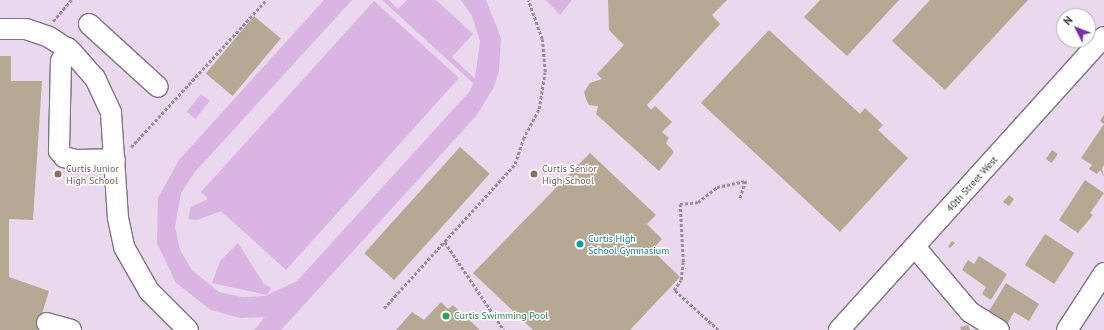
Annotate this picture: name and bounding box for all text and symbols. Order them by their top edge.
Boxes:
north arrow [1056,8,1096,48]
text: N [1060,13,1075,28]
street label: 40th Street West [944,154,1000,214]
place label: Curtis Junior High School [66,162,119,186]
place label: Curtis Senior High School [542,162,597,186]
marker: Curtis Junior High School [53,169,63,179]
marker: Curtis Senior High School [529,169,539,179]
place label: Curtis High School Gymnasium [588,232,669,256]
marker: Curtis High School Gymnasium [575,239,585,249]
place label: Curtis Swimming Pool [454,310,548,322]
marker: Curtis Swimming Pool [441,311,451,321]

